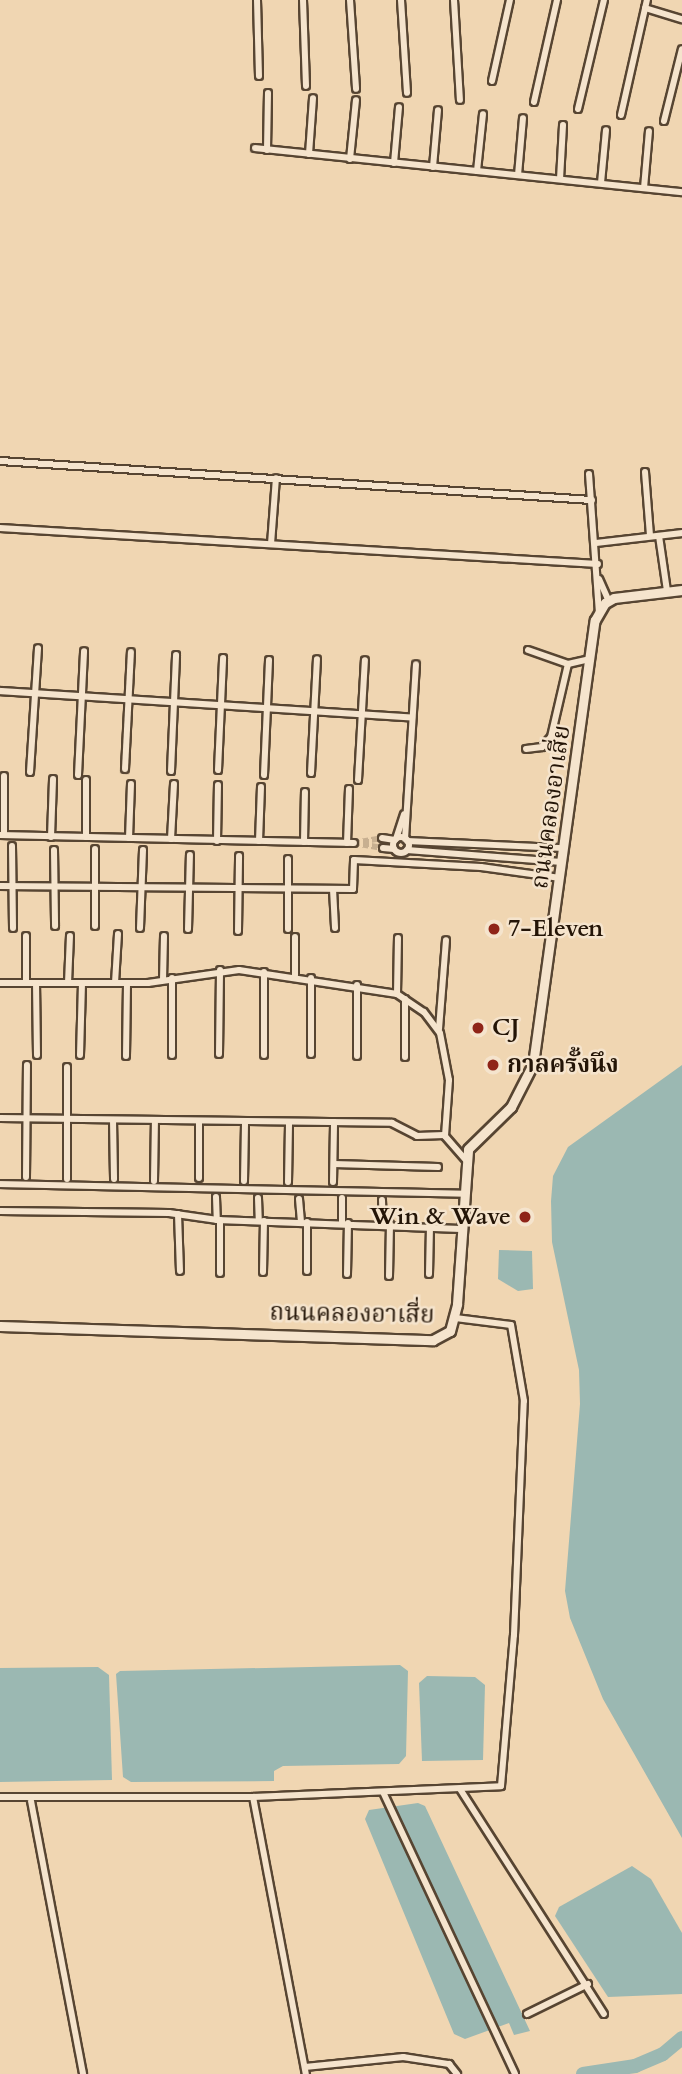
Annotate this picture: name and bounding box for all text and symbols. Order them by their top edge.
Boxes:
street label: ถนนคลองอาเสี่ย [525,723,577,891]
place label: 7-Eleven [508,915,604,943]
marker: 7-Eleven [486,921,502,937]
place label: CJ [492,1014,520,1042]
marker: CJ [470,1020,486,1036]
place label: กาลครั้งนึง [507,1051,619,1079]
marker: กาลครั้งนึง [485,1057,501,1073]
place label: Win & Wave [369,1203,511,1231]
marker: Win & Wave [517,1209,533,1225]
street label: ถนนคลองอาเสี่ย [269,1298,435,1330]

